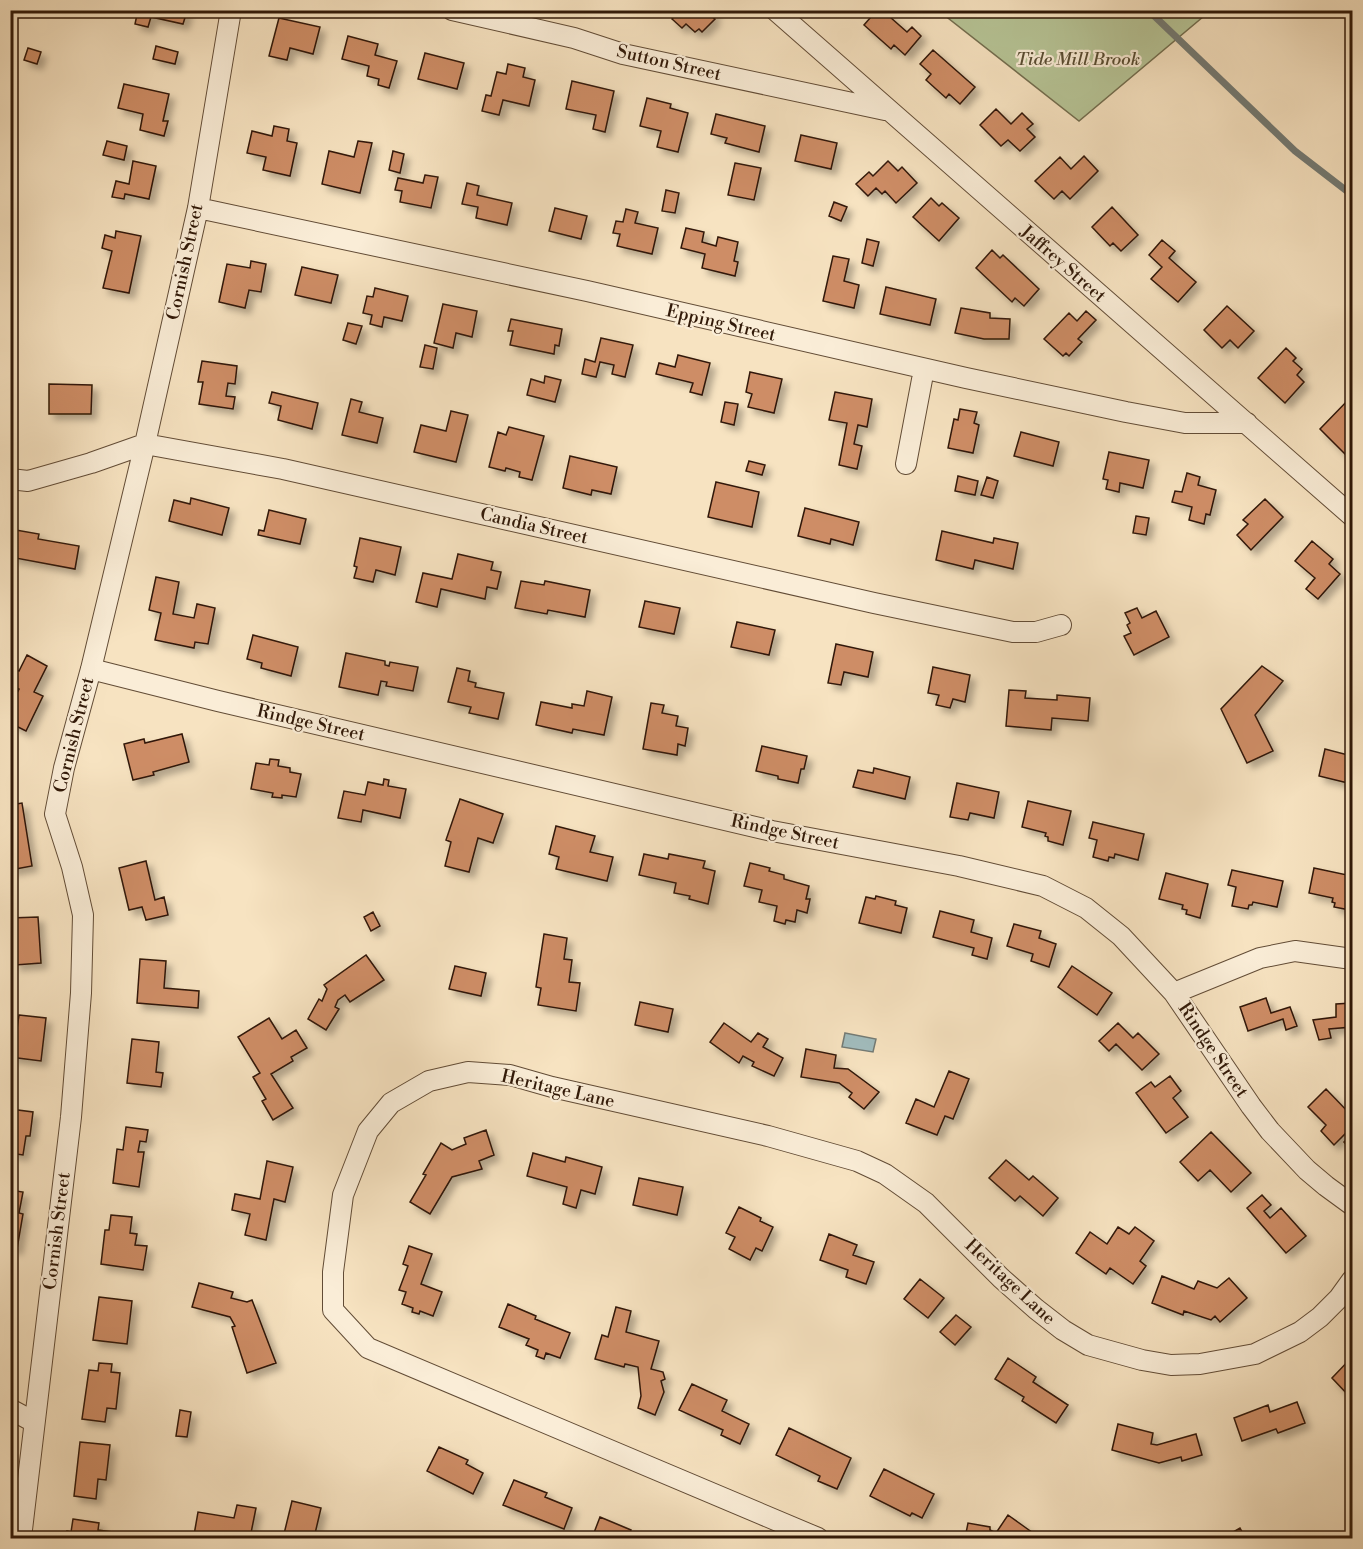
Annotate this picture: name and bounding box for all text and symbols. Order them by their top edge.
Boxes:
street label: Sutton Street [614,40,724,86]
park label: Tide Mill Brook [1016,48,1140,71]
street label: Cornish Street [161,201,209,322]
street label: Jaffrey Street [1015,220,1111,308]
street label: Epping Street [664,299,779,347]
street label: Candia Street [478,502,591,550]
street label: Cornish Street [49,674,100,795]
street label: Rindge Street [255,699,368,747]
street label: Rindge Street [729,809,842,855]
street label: Rindge Street [1173,998,1254,1103]
street label: Heritage Lane [499,1065,617,1113]
street label: Cornish Street [38,1170,76,1291]
street label: Heritage Lane [960,1234,1060,1330]

